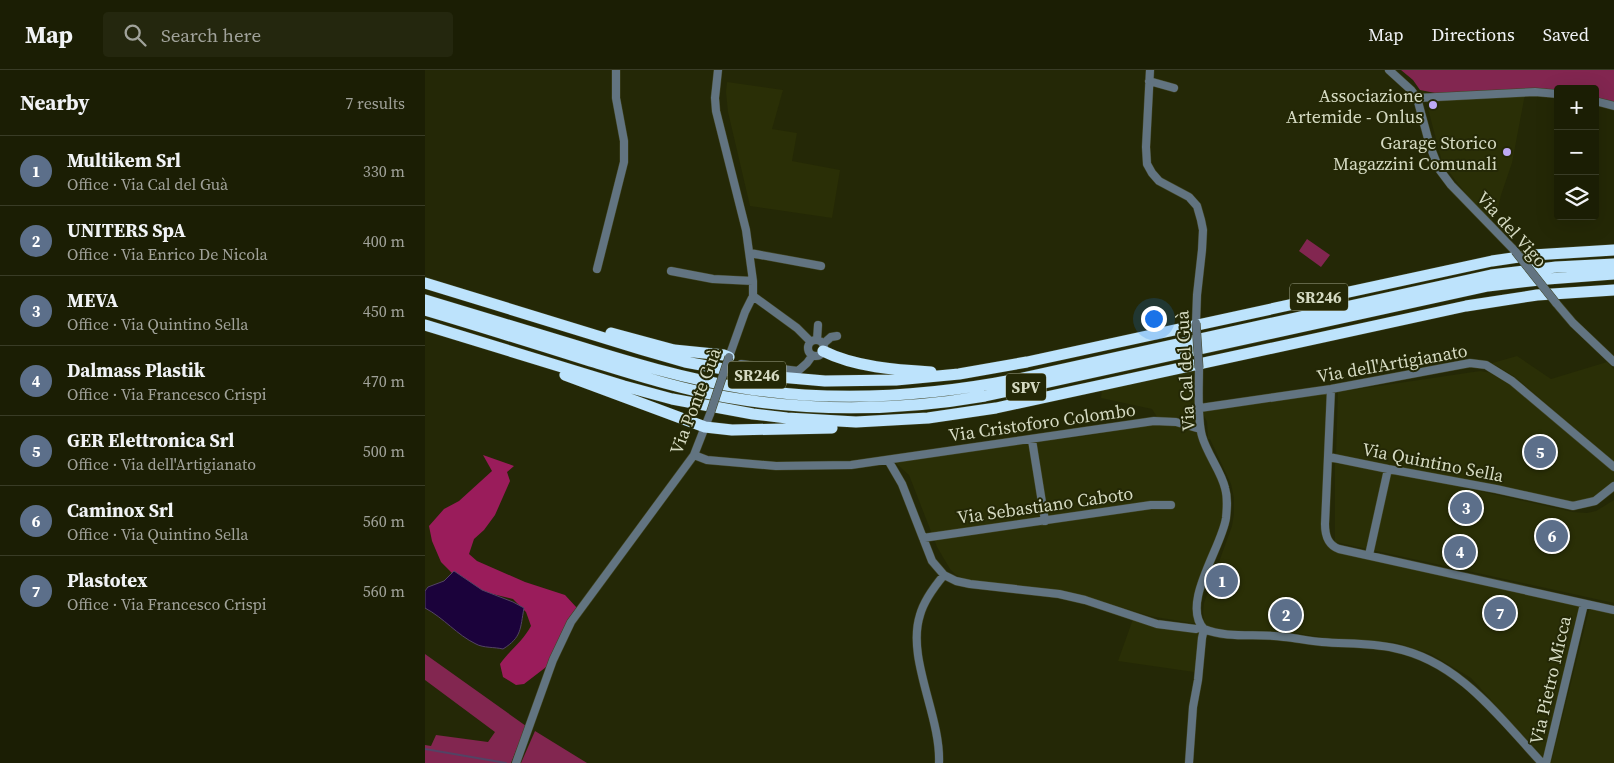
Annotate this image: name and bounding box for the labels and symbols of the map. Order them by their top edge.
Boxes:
place label: Associazione Artemide - Onlus [1286,83,1423,129]
marker: Associazione Artemide - Onlus [1427,99,1439,111]
place label: Garage Storico Magazzini Comunali [1333,130,1497,176]
marker: Garage Storico Magazzini Comunali [1501,146,1513,158]
street label: Via del Vigo [1471,186,1553,273]
road number: SR246 [1290,283,1348,310]
your location [1141,306,1167,332]
street label: Via Cal del Guà [1169,309,1201,432]
street label: Via dell'Artigianato [1315,337,1469,389]
street label: Via Ponte Guà [663,343,727,458]
road number: SR246 [728,362,786,388]
road number: SPV [1006,374,1046,400]
street label: Via Cristoforo Colombo [947,396,1137,447]
pin: 5 [1524,433,1556,471]
street label: Via Quintino Sella [1360,436,1507,488]
street label: Via Sebastiano Caboto [955,480,1135,530]
pin: 3 [1450,489,1482,527]
pin: 6 [1536,517,1568,555]
pin: 4 [1444,533,1476,571]
pin: 1 [1206,562,1238,600]
pin: 7 [1484,594,1516,632]
pin: 2 [1270,596,1302,634]
street label: Via Pietro Micca [1523,612,1577,747]

